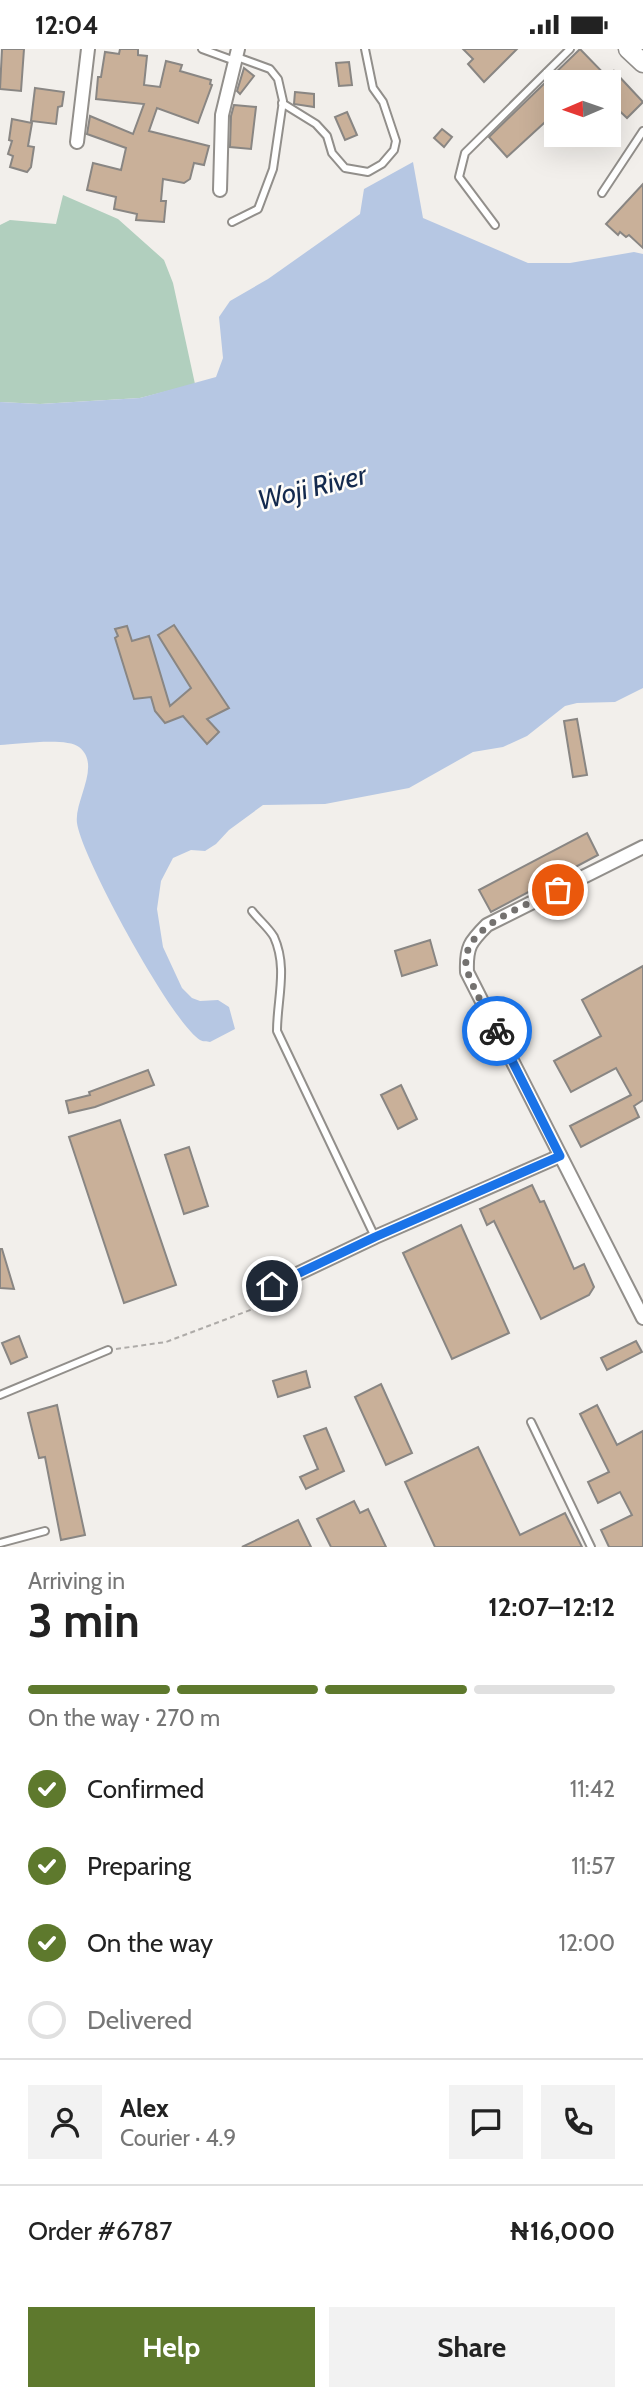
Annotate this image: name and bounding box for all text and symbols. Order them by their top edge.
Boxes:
text: 12:04 [35,9,99,41]
north arrow [544,70,621,147]
map controls [544,70,621,147]
water label: Woji River [254,457,371,517]
pin [528,860,588,920]
icon: bag [539,871,577,909]
courier [462,996,532,1066]
icon: bike [478,1012,516,1050]
pin [242,1256,302,1316]
icon: home [253,1267,291,1305]
text: Arriving in [28,1567,125,1595]
text: 12:07–12:12 [488,1591,615,1623]
text: 3 min [28,1593,140,1649]
text: On the way · 270 m [28,1704,220,1732]
icon: check [28,1770,66,1808]
text: Confirmed [87,1773,204,1805]
text: 11:42 [570,1775,615,1803]
icon: check [28,1847,66,1885]
text: Preparing [87,1850,191,1882]
text: 11:57 [571,1852,615,1880]
icon: check [28,1924,66,1962]
text: On the way [87,1927,213,1959]
text: 12:00 [559,1929,615,1957]
text: Delivered [87,2004,192,2036]
button: person [28,2085,102,2159]
button: chat [449,2085,523,2159]
button: phone [541,2085,615,2159]
text: Alex [120,2092,169,2124]
text: Courier · 4.9 [120,2124,236,2152]
text: Order #6787 [28,2215,172,2247]
text: ₦16,000 [509,2215,615,2247]
button: Help [28,2307,315,2387]
button: Share [329,2307,615,2387]

